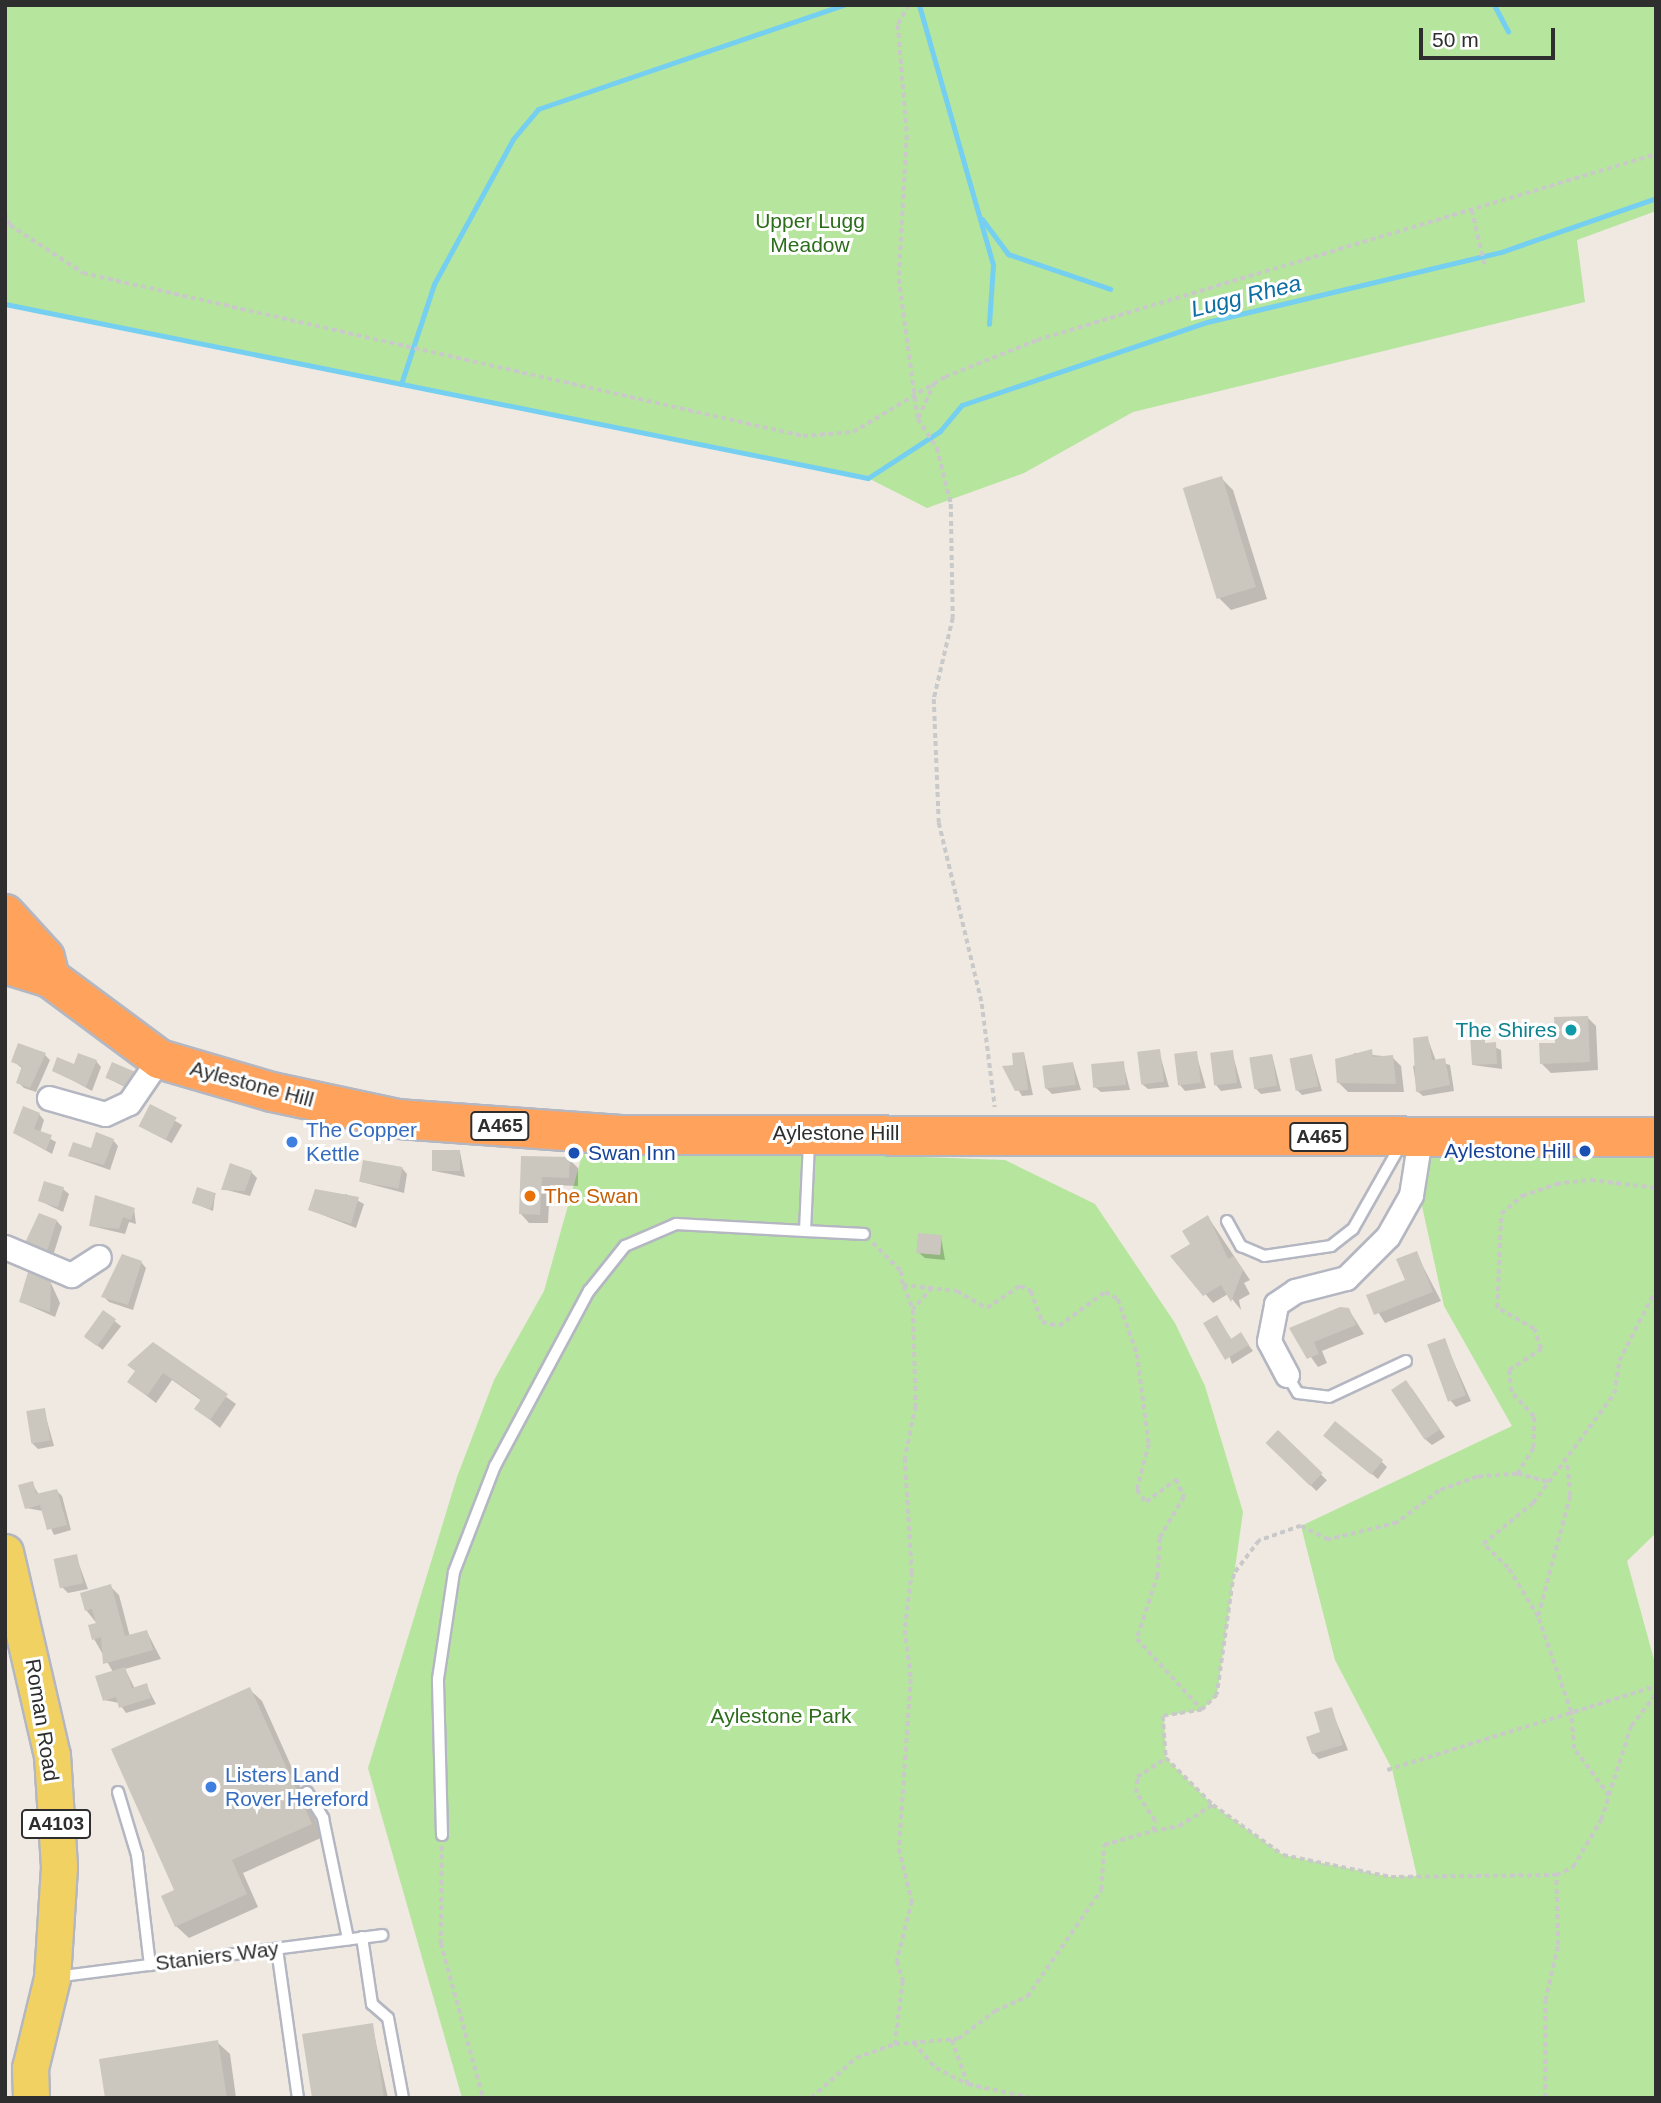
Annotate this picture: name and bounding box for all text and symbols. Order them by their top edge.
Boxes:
scale bar [1423,14,1560,58]
text: 50 m [1432,28,1479,51]
park label: Upper Lugg Meadow [755,208,865,258]
water label: Lugg Rhea [1188,269,1304,323]
place label: The Shires [1455,1017,1557,1043]
marker: The Shires [1563,1022,1579,1038]
street label: Aylestone Hill [187,1055,317,1113]
road number: A465 [470,1110,530,1142]
place label: The Copper Kettle [306,1117,417,1167]
street label: Aylestone Hill [773,1120,899,1146]
road number: A465 [1289,1121,1349,1152]
marker: The Copper Kettle [284,1134,300,1150]
place label: Aylestone Hill [1444,1138,1571,1164]
place label: Swan Inn [588,1140,676,1166]
marker: Aylestone Hill [1577,1143,1593,1159]
marker: Swan Inn [566,1145,582,1161]
place label: The Swan [544,1183,639,1209]
marker: The Swan [522,1188,538,1204]
street label: Roman Road [20,1657,64,1783]
park label: Aylestone Park [711,1703,851,1729]
place label: Listers Land Rover Hereford [225,1762,369,1812]
marker: Listers Land Rover Hereford [203,1779,219,1795]
road number: A4103 [21,1808,91,1840]
street label: Staniers Way [154,1936,280,1976]

